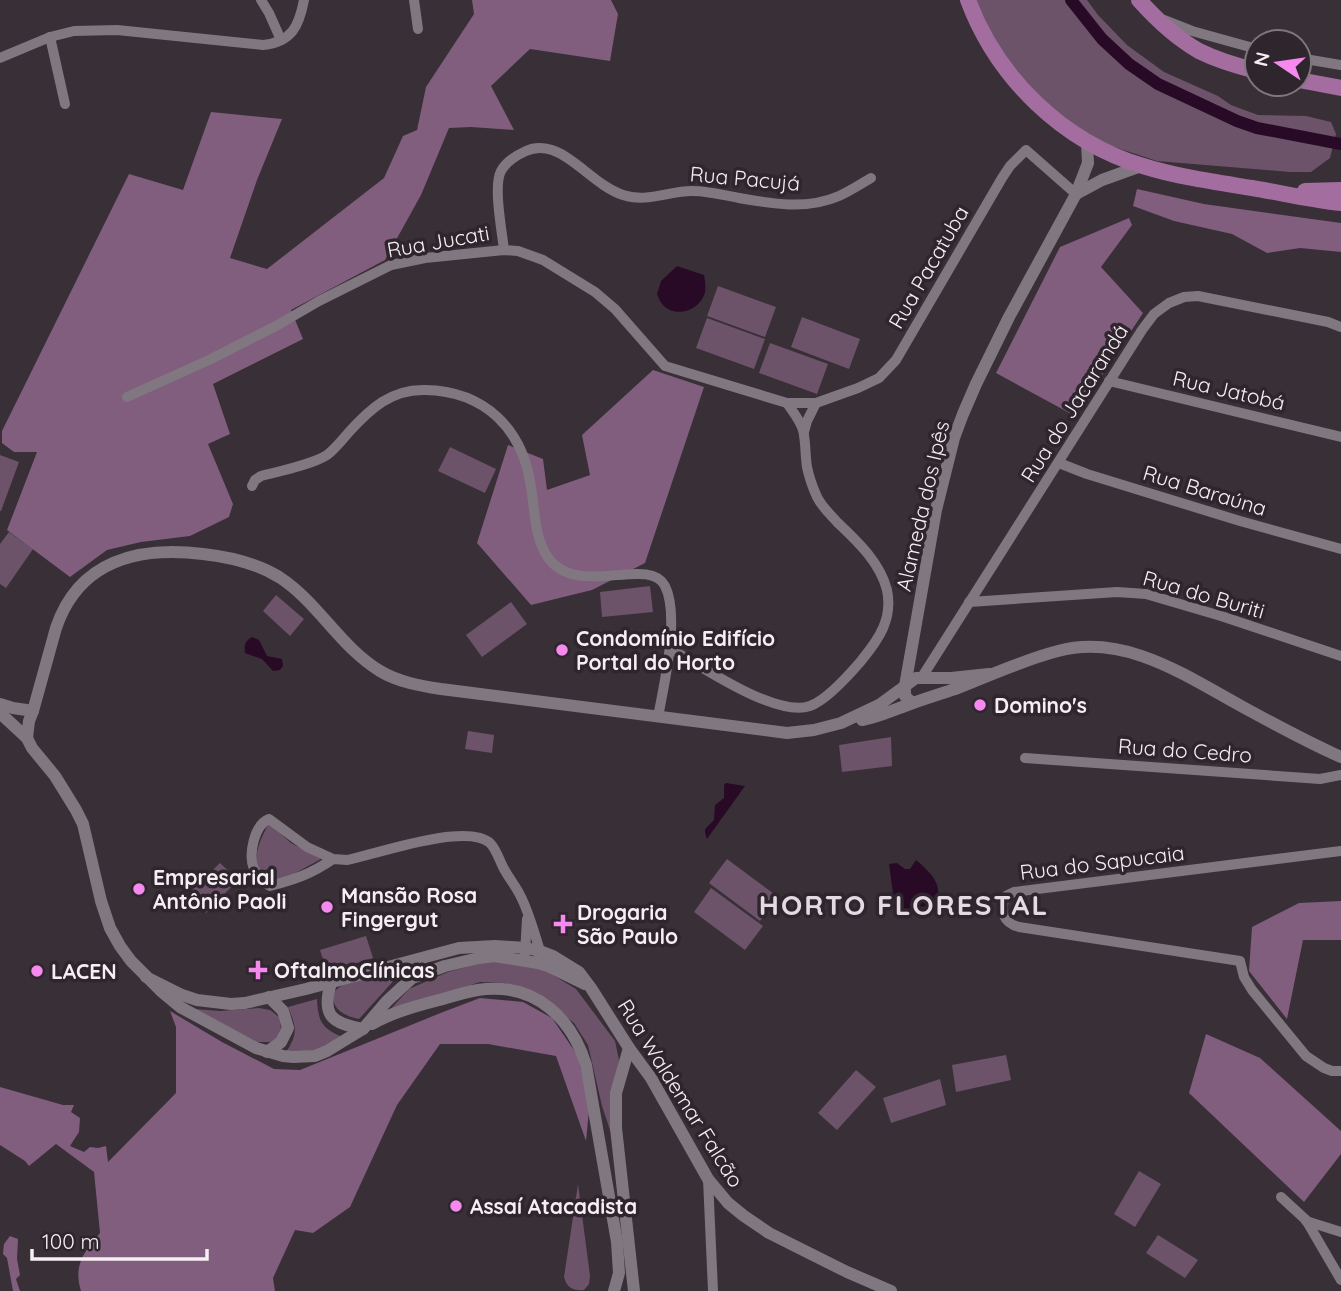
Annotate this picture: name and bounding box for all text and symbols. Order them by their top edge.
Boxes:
north arrow [1243,28,1313,98]
text: N [1248,50,1275,69]
street label: Rua Pacujá [689,160,801,196]
street label: Rua Pacatuba [882,201,974,333]
street label: Rua Jucati [385,219,491,263]
street label: Rua do Jacarandá [1015,319,1133,487]
street label: Rua Jatobá [1170,364,1288,416]
street label: Alameda dos Ipês [890,418,954,594]
street label: Rua Baraúna [1140,459,1270,521]
street label: Rua do Buriti [1140,564,1268,624]
place label: Condomínio Edifício Portal do Horto [576,625,775,675]
marker: Condomínio Edifício Portal do Horto [554,642,570,658]
place label: Domino's [994,692,1087,718]
marker: Domino's [972,697,988,713]
street label: Rua do Cedro [1117,732,1253,768]
street label: Rua do Sapucaia [1018,839,1186,885]
place label: Empresarial Antônio Paoli [153,864,287,914]
marker: Empresarial Antônio Paoli [131,881,147,897]
place label: Mansão Rosa Fingergut [341,882,477,932]
district label: HORTO FLORESTAL [759,887,1049,922]
marker: Mansão Rosa Fingergut [319,899,335,915]
place label: Drogaria São Paulo [577,899,678,949]
marker: Drogaria São Paulo [555,916,571,932]
place label: OftalmoClínicas [274,957,435,983]
place label: LACEN [51,958,117,984]
marker: OftalmoClínicas [248,960,268,980]
marker: LACEN [29,963,45,979]
street label: Rua Waldemar Falcão [612,994,750,1192]
place label: Assaí Atacadista [470,1193,637,1219]
marker: Assaí Atacadista [448,1198,464,1214]
scale bar [32,1218,206,1262]
text: 100 m [42,1228,100,1254]

